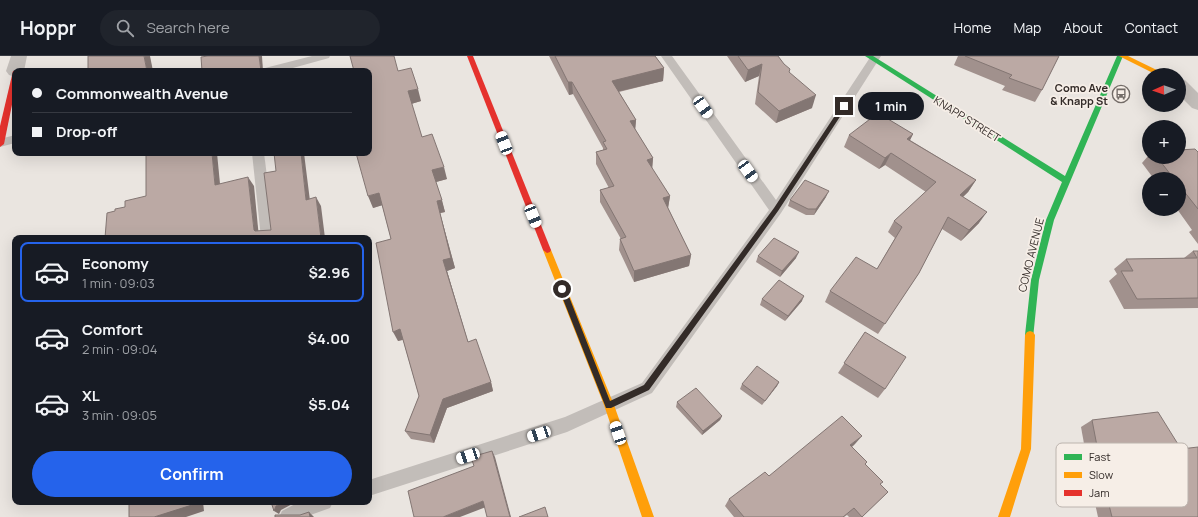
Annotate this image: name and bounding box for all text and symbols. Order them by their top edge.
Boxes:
search box [100,10,380,46]
text: Hoppr [20,15,76,41]
icon: search [114,17,136,39]
text: Search here [146,17,230,38]
text: Home [954,18,991,37]
text: Map [1013,18,1041,37]
text: About [1063,18,1103,37]
text: Contact [1125,18,1178,37]
north arrow [1142,68,1186,112]
map controls [1142,68,1186,216]
place label: Como Ave & Knapp St [1050,80,1108,108]
text: Commonwealth Avenue [56,83,228,104]
bus stop icon: Como Ave & Knapp St [1111,84,1131,104]
callout: 1 min [858,92,924,120]
street label: KNAPP STREET [931,92,1004,145]
car [691,94,715,120]
route end [835,97,853,115]
text: 1 min [875,97,907,115]
button: + [1142,120,1186,164]
text: Drop-off [56,121,117,142]
car [494,130,514,156]
car [736,158,760,184]
button: − [1142,172,1186,216]
car [523,203,543,229]
street label: COMO AVENUE [1014,216,1047,294]
text: Economy [82,253,149,274]
icon: car [34,254,70,290]
text: $2.96 [308,262,350,283]
text: 1 min · 09:03 [82,274,155,292]
route start [553,280,571,298]
text: Comfort [82,319,143,340]
icon: car [34,320,70,356]
text: $4.00 [307,328,350,349]
text: 2 min · 09:04 [82,340,157,358]
text: XL [82,385,100,406]
icon: car [34,386,70,422]
text: $5.04 [308,394,350,415]
text: 3 min · 09:05 [82,406,157,424]
car [608,420,628,446]
car [526,425,552,443]
legend [1056,443,1188,507]
car [455,447,481,465]
text: Fast [1089,449,1111,464]
button: Confirm [32,451,352,497]
text: Slow [1089,467,1114,482]
text: Jam [1089,485,1110,500]

